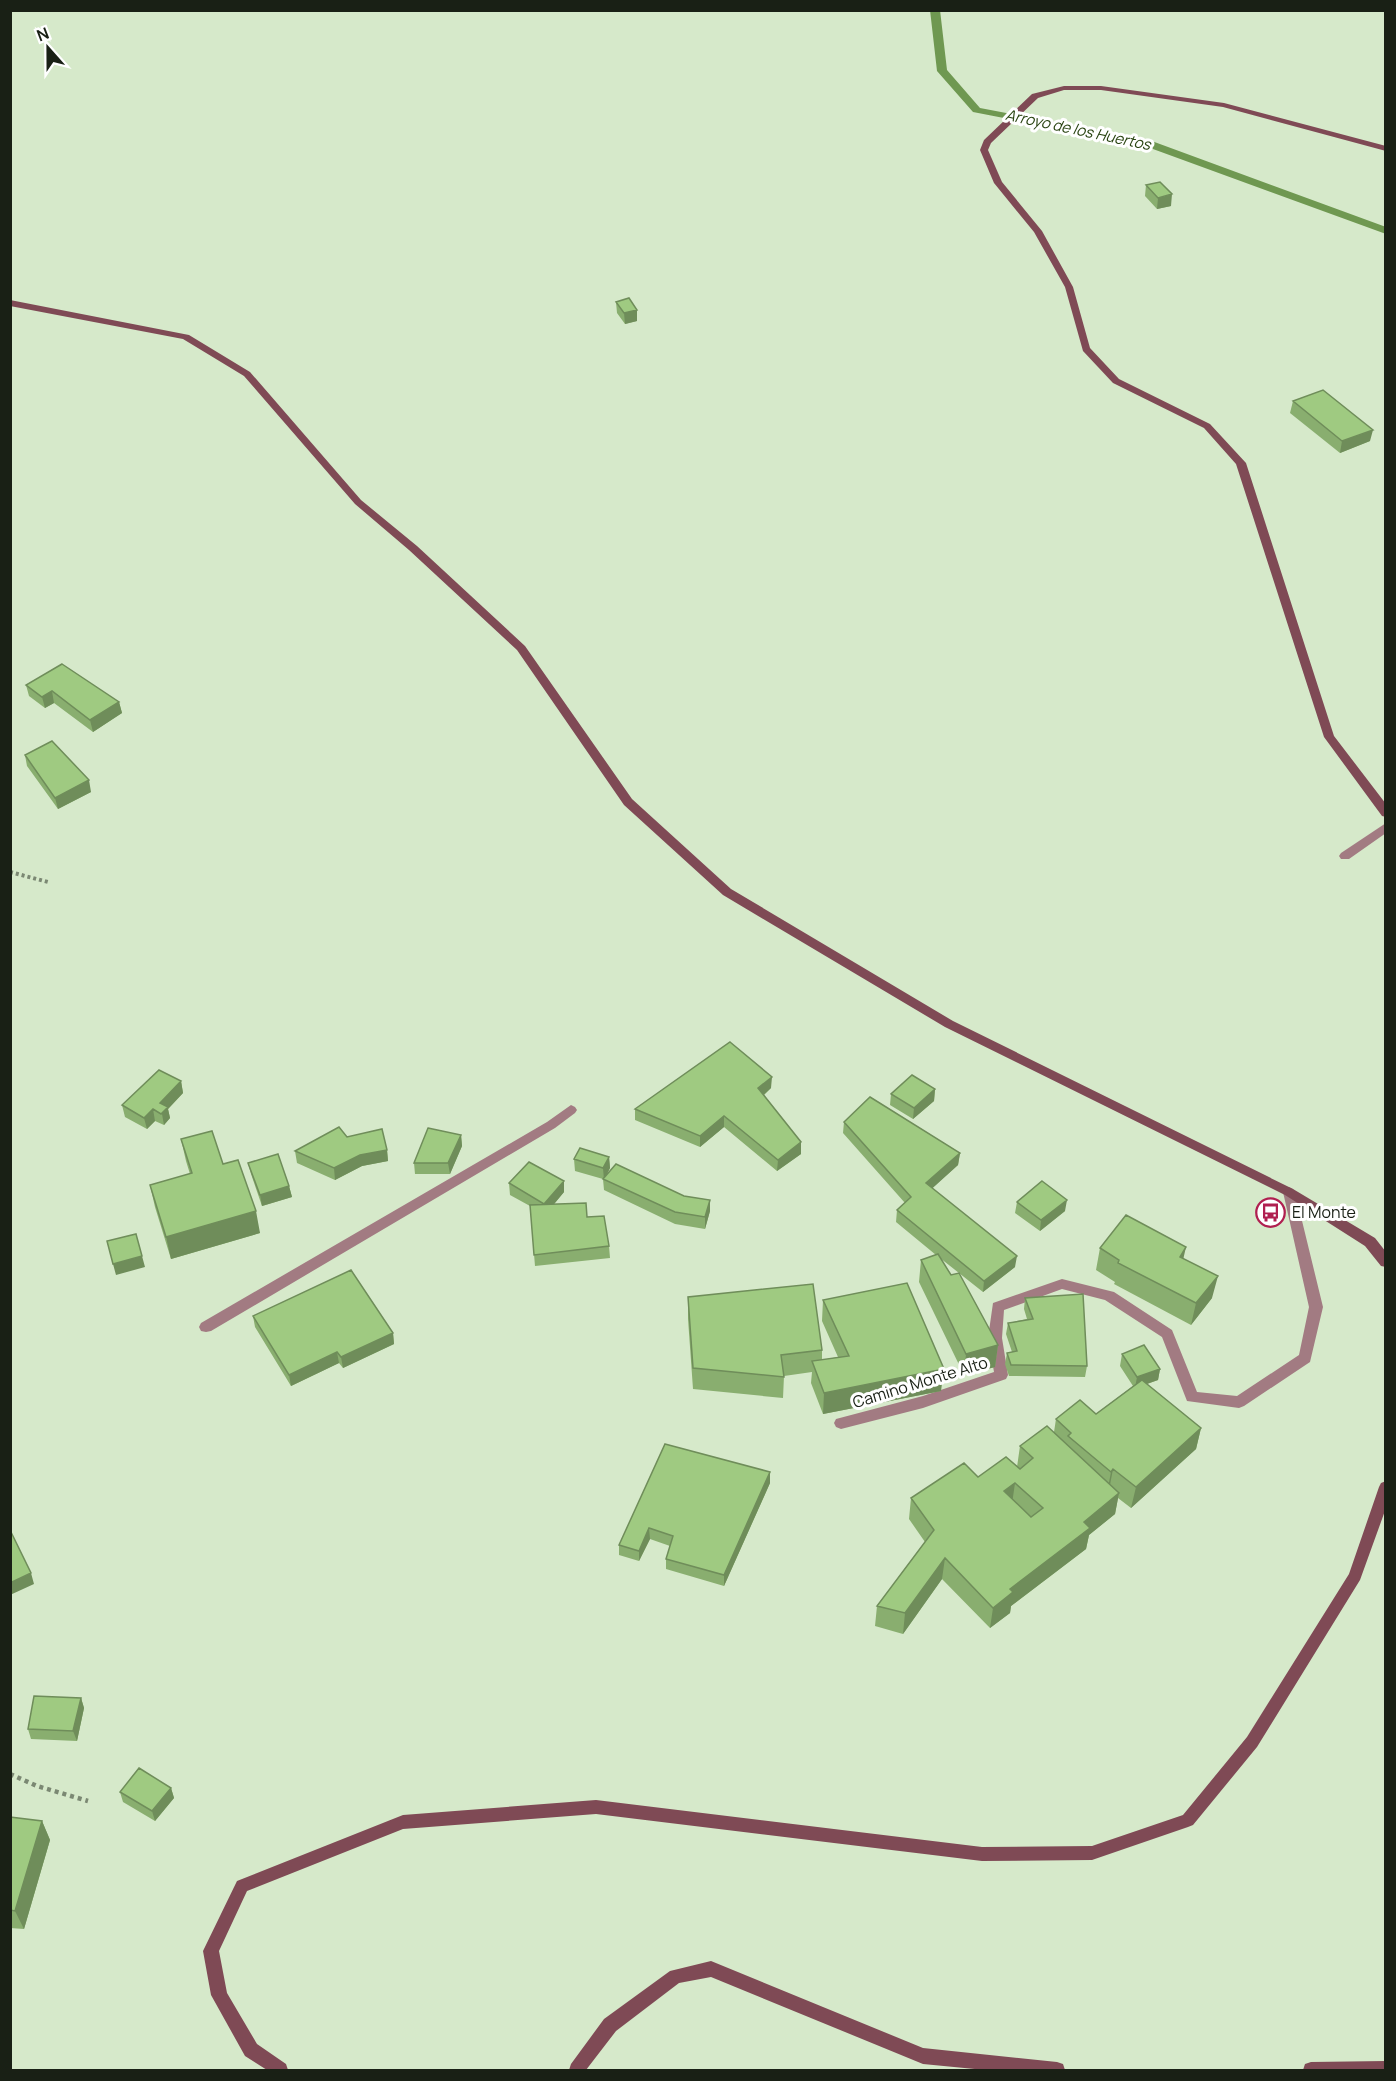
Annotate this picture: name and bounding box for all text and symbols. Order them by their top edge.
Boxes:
north arrow [18,18,78,78]
text: N [33,22,52,46]
water label: Arroyo de los Huertos [1004,104,1154,155]
bus stop icon: El Monte [1255,1196,1287,1228]
place label: El Monte [1292,1201,1356,1223]
street label: Camino Monte Alto [850,1351,990,1413]

